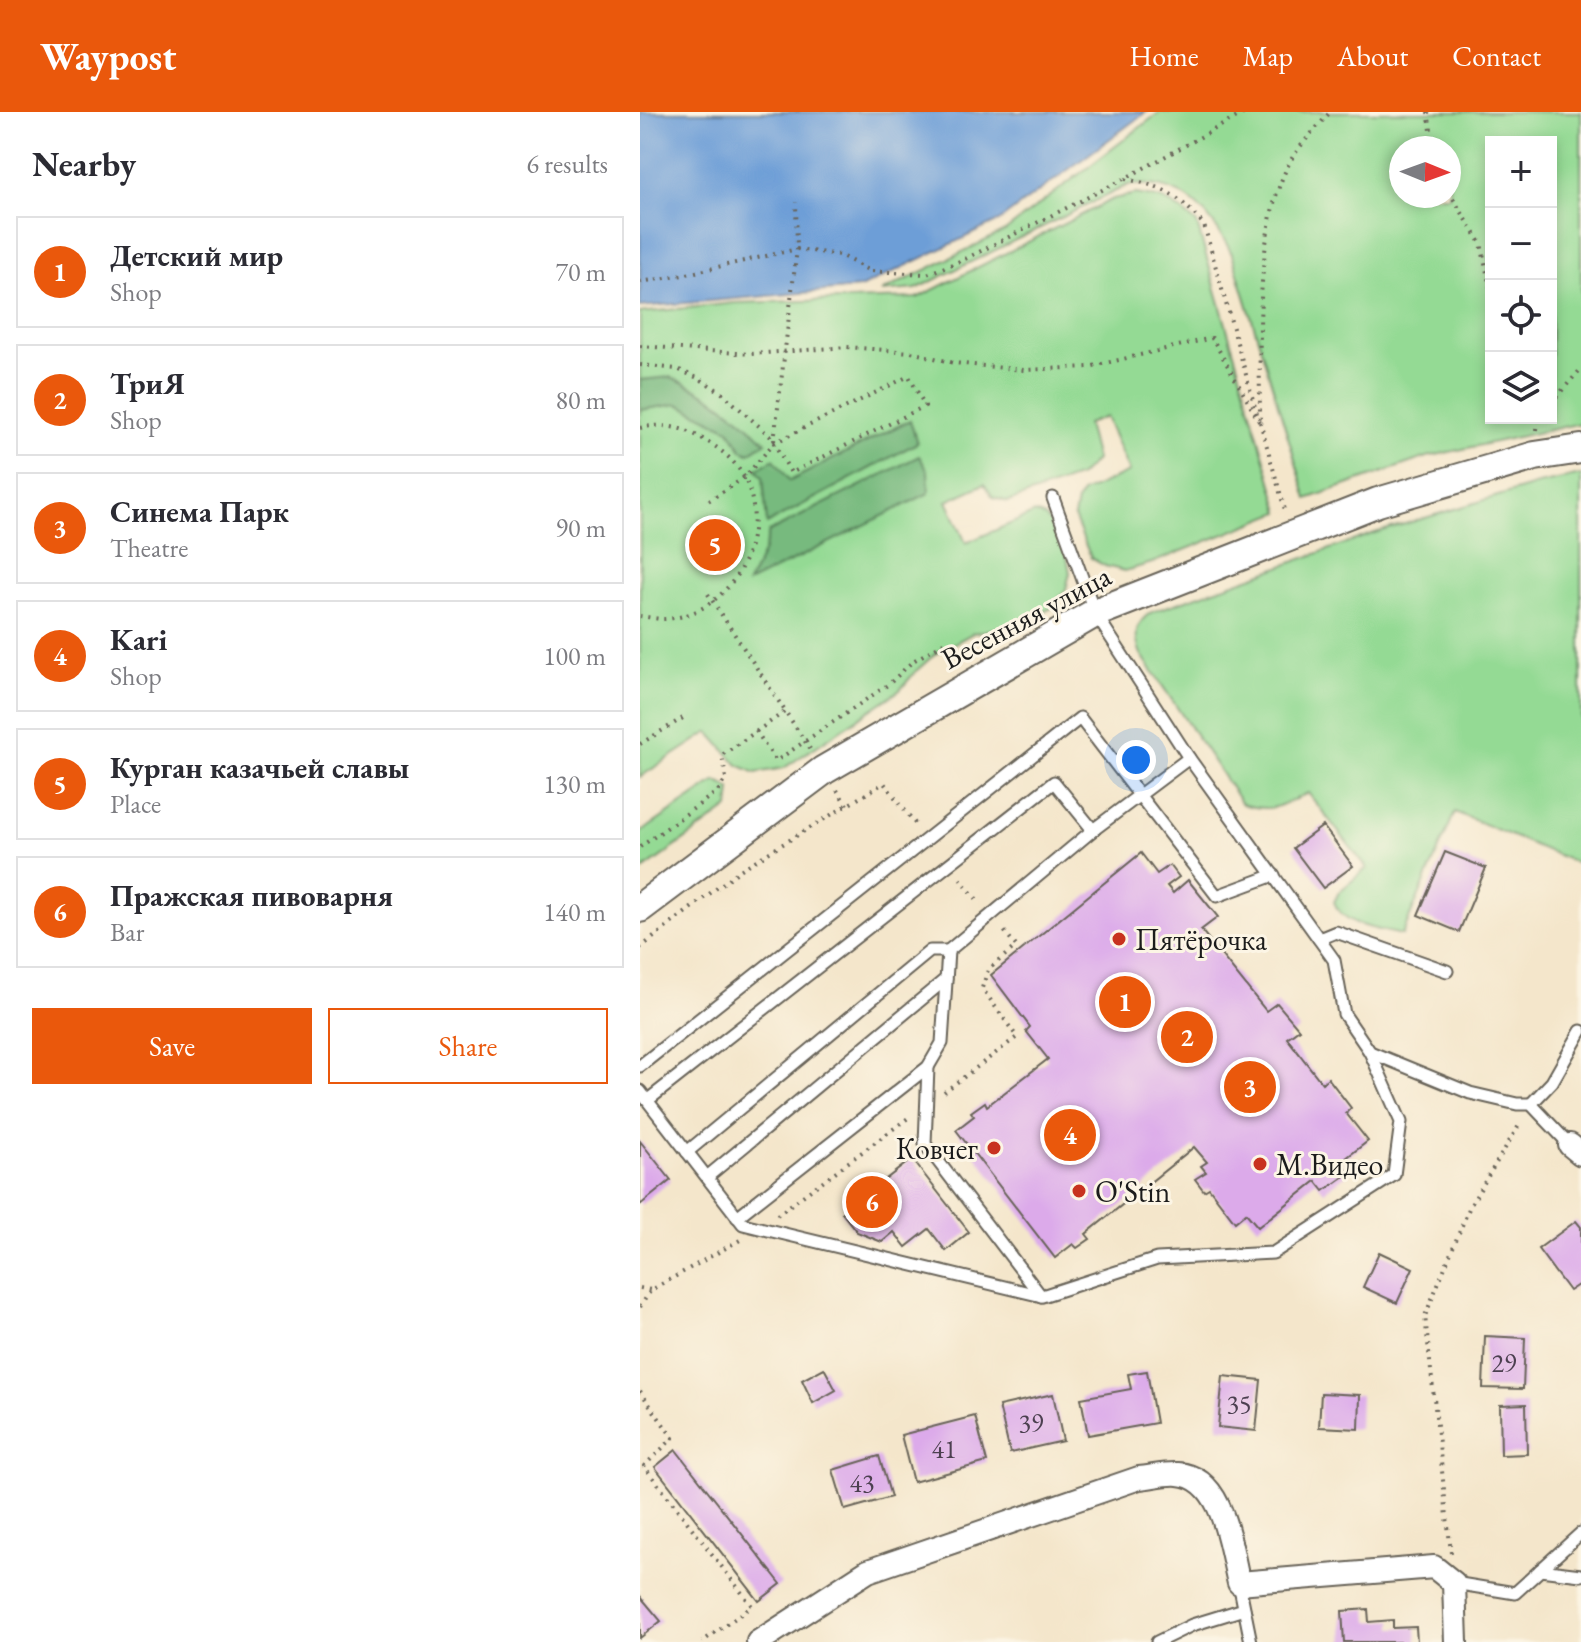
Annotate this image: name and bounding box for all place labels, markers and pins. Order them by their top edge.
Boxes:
pin: 5 [689,515,741,575]
place label: Пятёрочка [1135,920,1267,959]
marker: Пятёрочка [1110,930,1128,948]
pin: 1 [1099,972,1151,1032]
pin: 2 [1161,1007,1213,1067]
pin: 3 [1224,1057,1276,1117]
pin: 4 [1044,1105,1096,1165]
place label: Ковчег [896,1129,978,1168]
marker: Ковчег [985,1139,1003,1157]
place label: М.Видео [1276,1145,1383,1184]
marker: М.Видео [1251,1155,1269,1173]
pin: 6 [846,1172,898,1232]
place label: O'Stin [1095,1172,1171,1211]
marker: O'Stin [1070,1182,1088,1200]

